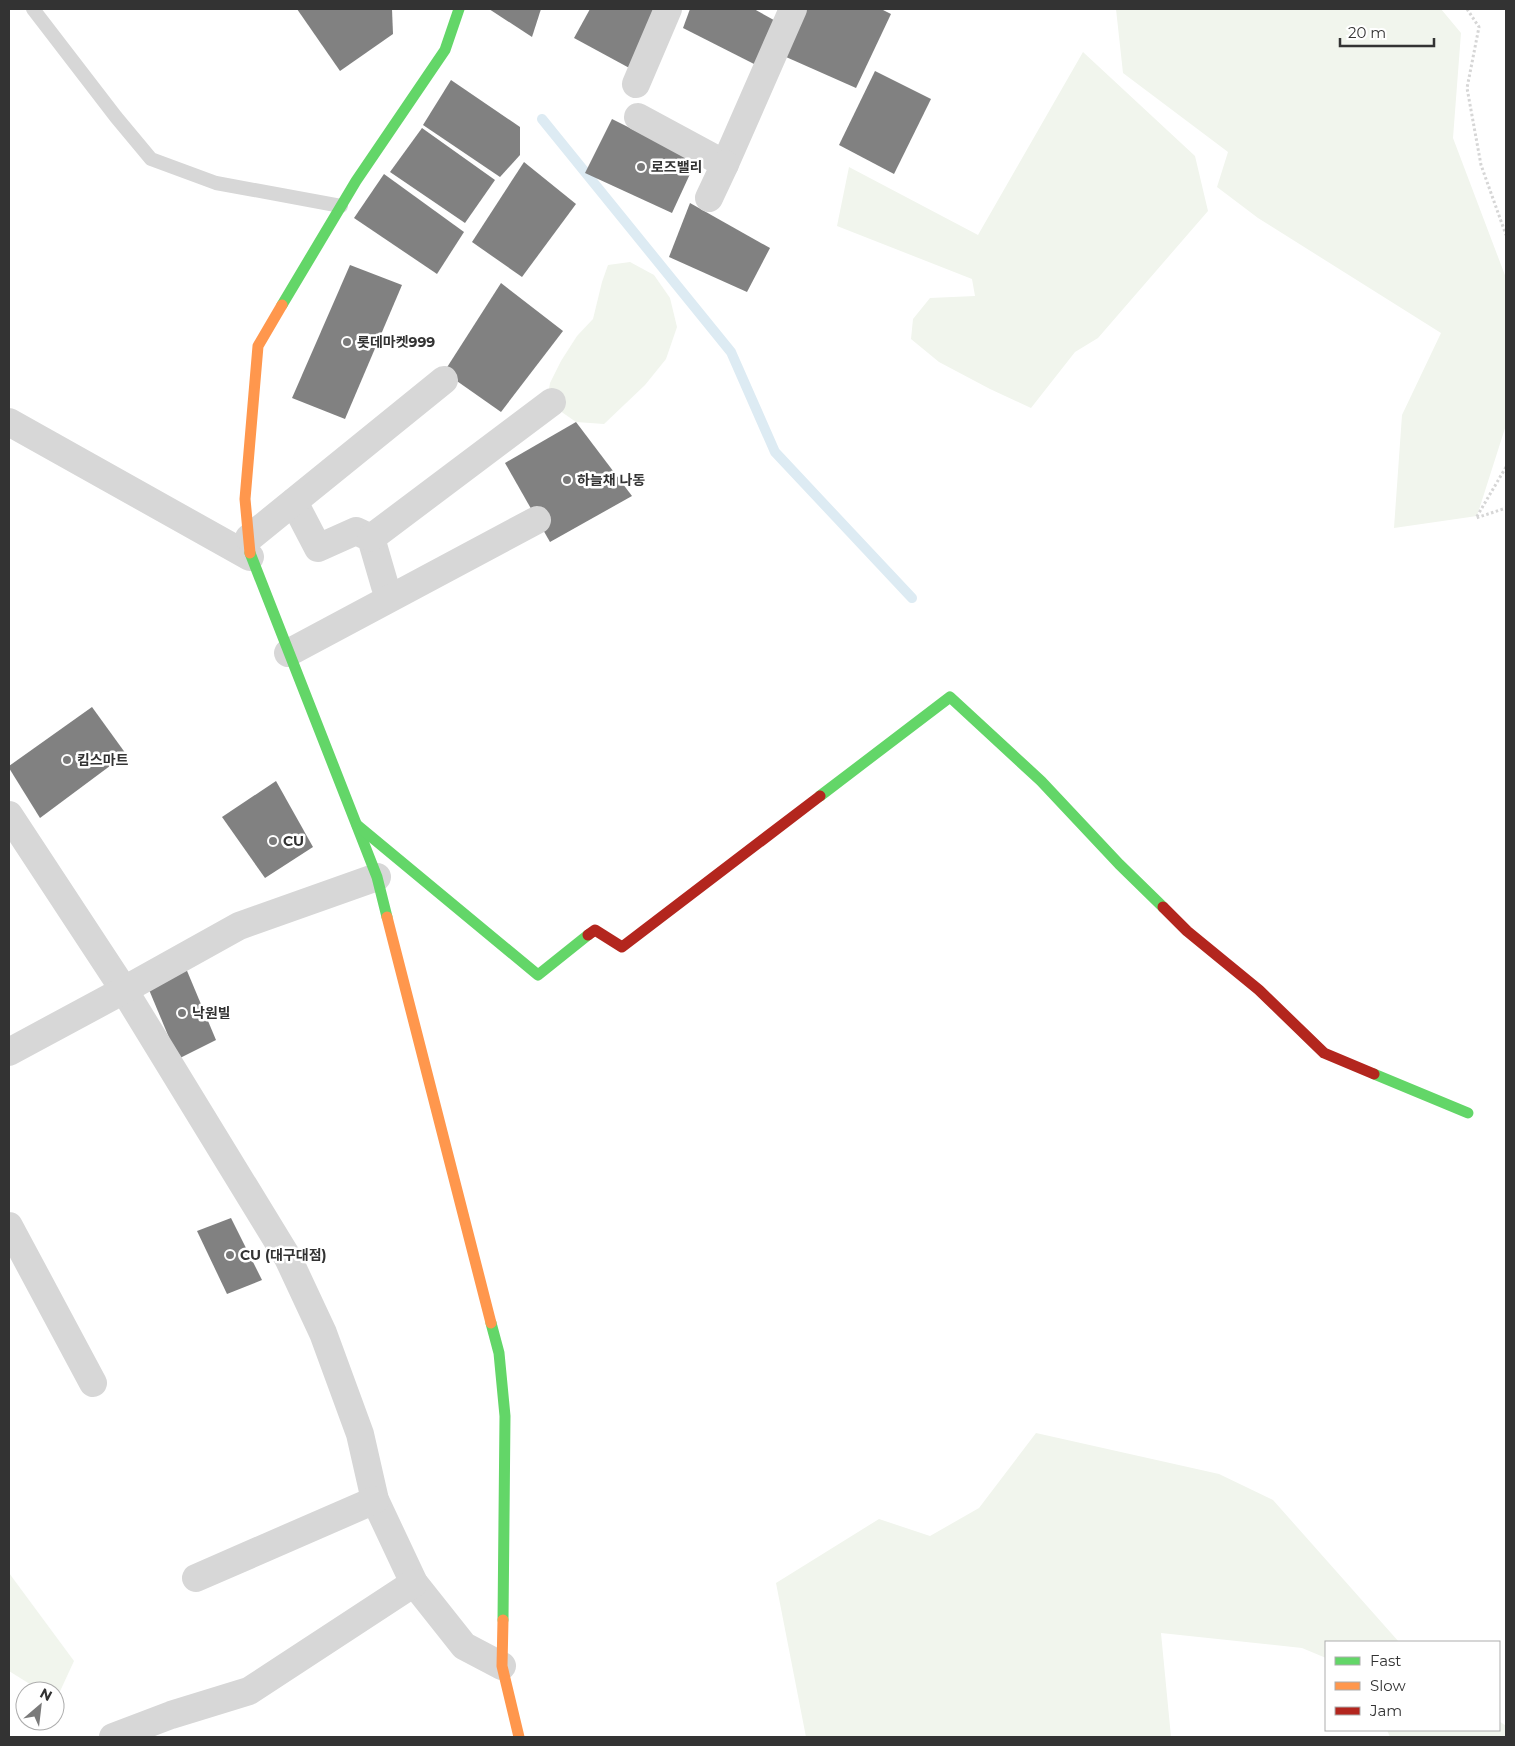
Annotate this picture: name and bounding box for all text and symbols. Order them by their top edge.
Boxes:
scale bar [1340,15,1434,47]
text: 20 m [1348,23,1386,42]
place label: 로즈밸리 [651,158,703,176]
marker: 로즈밸리 [635,161,647,173]
place label: 롯데마켓999 [357,333,435,351]
marker: 롯데마켓999 [341,336,353,348]
place label: 하늘채 나동 [577,471,645,489]
marker: 하늘채 나동 [561,474,573,486]
place label: 킴스마트 [77,751,129,769]
marker: 킴스마트 [61,754,73,766]
place label: CU [283,832,304,850]
marker: CU [267,835,279,847]
place label: 낙원빌 [192,1004,231,1022]
marker: 낙원빌 [176,1007,188,1019]
place label: CU (대구대점) [240,1246,327,1264]
marker: CU (대구대점) [224,1249,236,1261]
legend [1325,1641,1500,1731]
text: Fast [1370,1651,1401,1670]
text: Slow [1370,1676,1406,1695]
north arrow [15,1681,65,1731]
text: N [37,1684,55,1705]
text: Jam [1369,1701,1402,1720]

